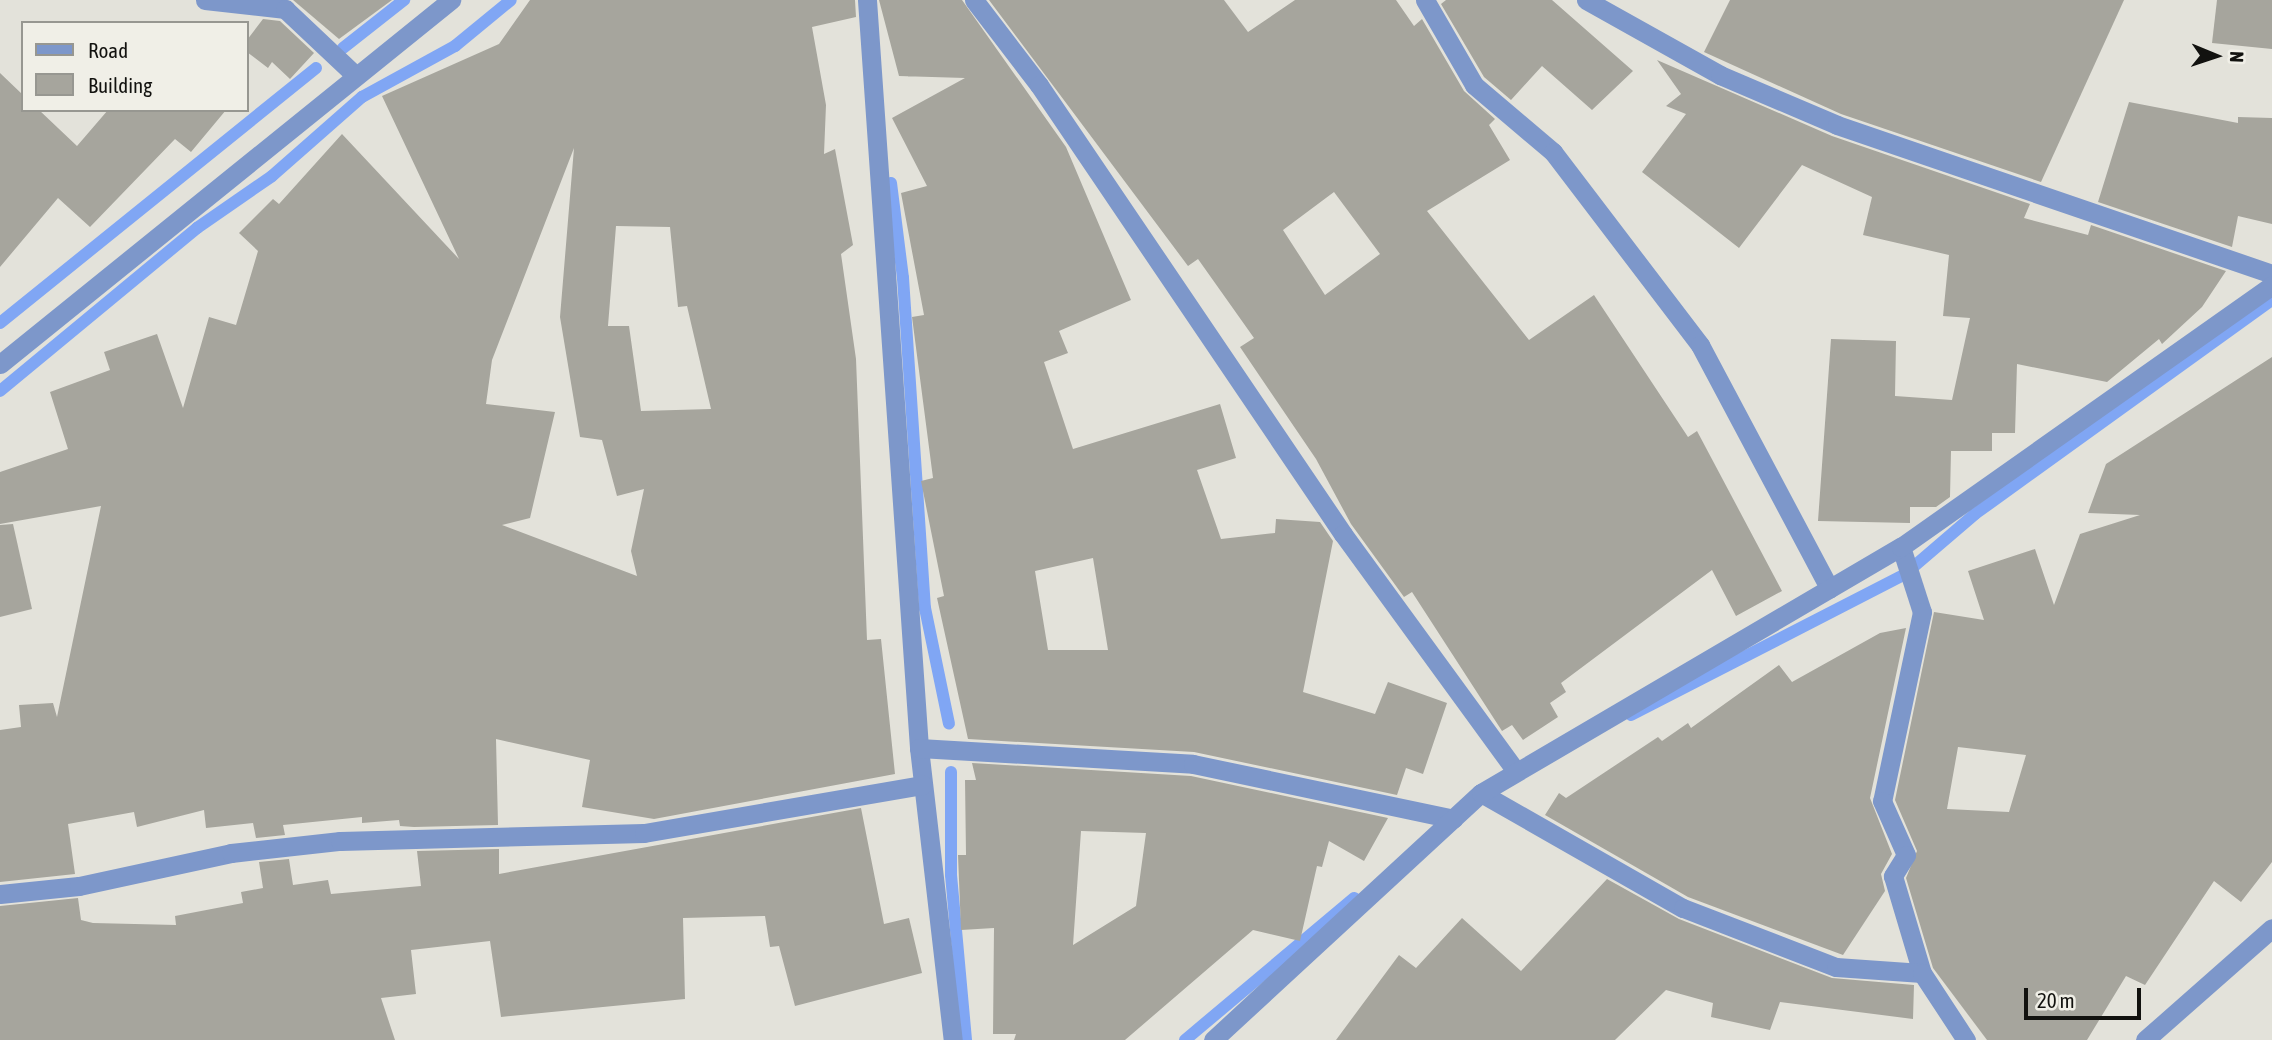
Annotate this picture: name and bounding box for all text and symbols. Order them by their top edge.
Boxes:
legend [21,21,248,112]
north arrow [2181,21,2251,91]
text: Road [88,38,128,62]
text: N [2226,51,2248,63]
text: Building [88,73,152,97]
scale bar [2027,974,2144,1018]
text: 20 m [2037,988,2075,1012]

